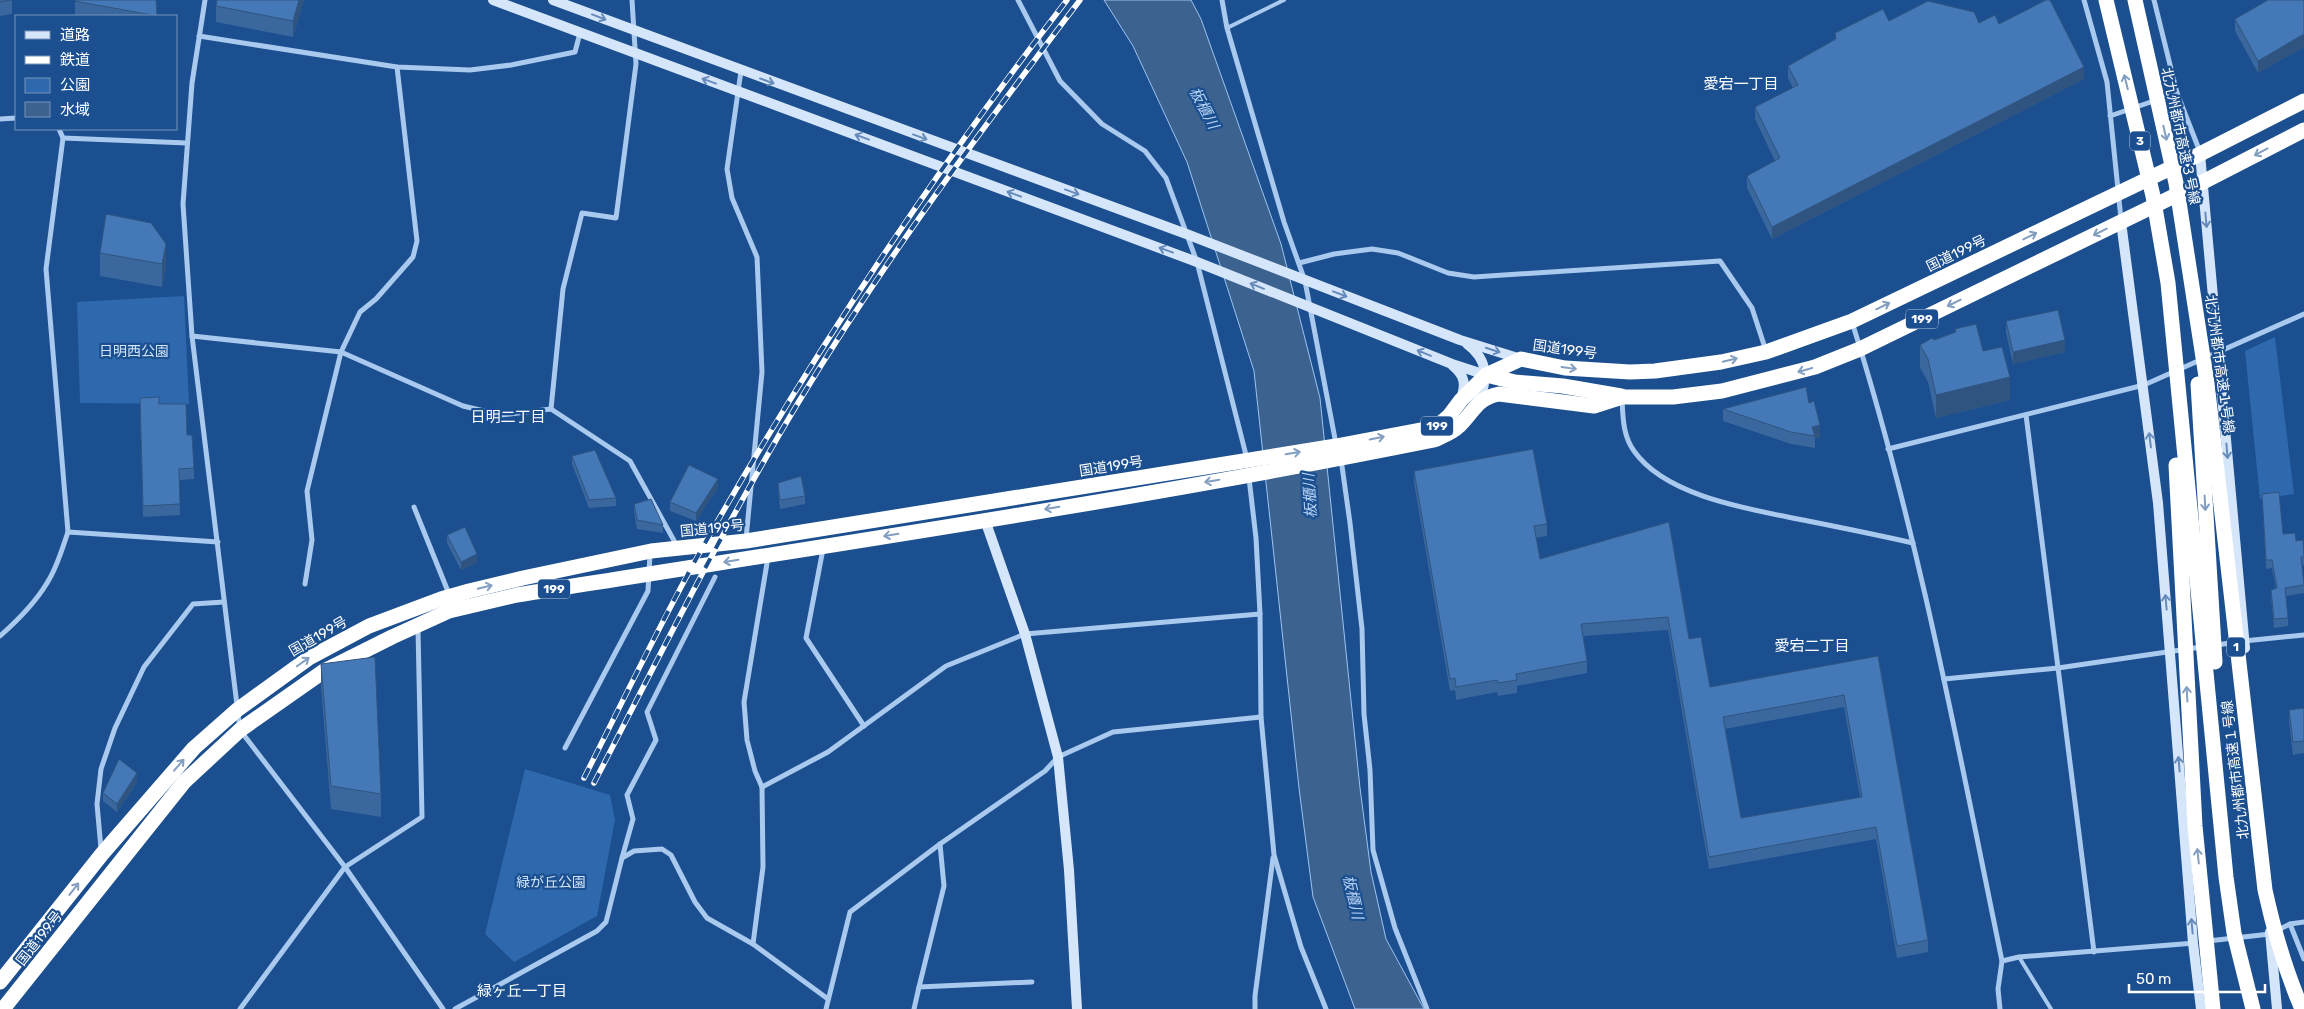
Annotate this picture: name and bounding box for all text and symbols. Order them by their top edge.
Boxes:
one-way arrow [590,13,606,22]
legend [15,15,178,130]
text: 道路 [60,26,90,44]
text: 鉄道 [60,51,90,69]
street label: 北九州都市高速３号線 [2158,66,2203,206]
one-way arrow [2121,74,2130,90]
district label: 愛宕一丁目 [1703,75,1779,93]
text: 公園 [60,76,90,94]
one-way arrow [702,76,718,85]
one-way arrow [759,77,774,86]
water label: 板櫃川 [1185,84,1223,134]
text: 水域 [60,101,90,119]
one-way arrow [2161,124,2170,140]
one-way arrow [855,132,870,141]
road number: 3 [2130,132,2150,150]
one-way arrow [911,133,927,142]
one-way arrow [2254,148,2269,157]
one-way arrow [1064,188,1079,198]
one-way arrow [1007,189,1022,198]
one-way arrow [2201,211,2211,227]
one-way arrow [2093,228,2108,238]
one-way arrow [2022,231,2037,241]
street label: 国道199号 [1923,232,1989,275]
one-way arrow [1159,245,1175,254]
one-way arrow [1250,281,1265,291]
one-way arrow [1332,290,1347,299]
street label: 北九州都市高速１号線 [2201,294,2238,435]
one-way arrow [1946,299,1961,309]
one-way arrow [1875,301,1890,311]
road number: 199 [1906,310,1938,328]
street label: 国道199号 [1532,337,1598,362]
park label: 日明西公園 [99,343,169,360]
one-way arrow [1484,346,1500,355]
one-way arrow [1417,348,1432,357]
one-way arrow [1722,355,1738,364]
one-way arrow [1560,363,1576,373]
one-way arrow [1798,365,1814,375]
district label: 日明二丁目 [470,408,546,426]
road number: 199 [1421,416,1453,436]
one-way arrow [2145,432,2155,448]
one-way arrow [1368,433,1384,443]
one-way arrow [2222,443,2232,459]
one-way arrow [1284,447,1300,457]
street label: 国道199号 [1078,453,1144,480]
water label: 板櫃川 [1300,471,1320,519]
one-way arrow [1204,476,1220,486]
one-way arrow [2200,495,2209,511]
one-way arrow [1044,504,1060,514]
street label: 国道199号 [679,517,745,540]
one-way arrow [884,530,900,540]
one-way arrow [723,556,739,566]
road number: 199 [538,580,570,598]
one-way arrow [477,582,493,591]
one-way arrow [2161,594,2170,610]
street label: 国道199号 [286,613,350,660]
district label: 愛宕二丁目 [1774,637,1850,655]
road number: 1 [2227,638,2245,656]
one-way arrow [296,657,310,667]
one-way arrow [2183,686,2192,702]
street label: 北九州都市高速１号線 [2219,699,2252,840]
one-way arrow [2174,756,2183,772]
one-way arrow [173,759,185,772]
one-way arrow [2193,848,2203,864]
water label: 板櫃川 [1339,873,1367,923]
park label: 緑が丘公園 [516,874,586,891]
one-way arrow [68,883,79,896]
street label: 国道199号 [13,908,66,969]
one-way arrow [2187,918,2197,934]
scale bar [2129,962,2265,994]
text: 50 m [2136,970,2171,988]
district label: 緑ヶ丘一丁目 [477,982,567,1000]

